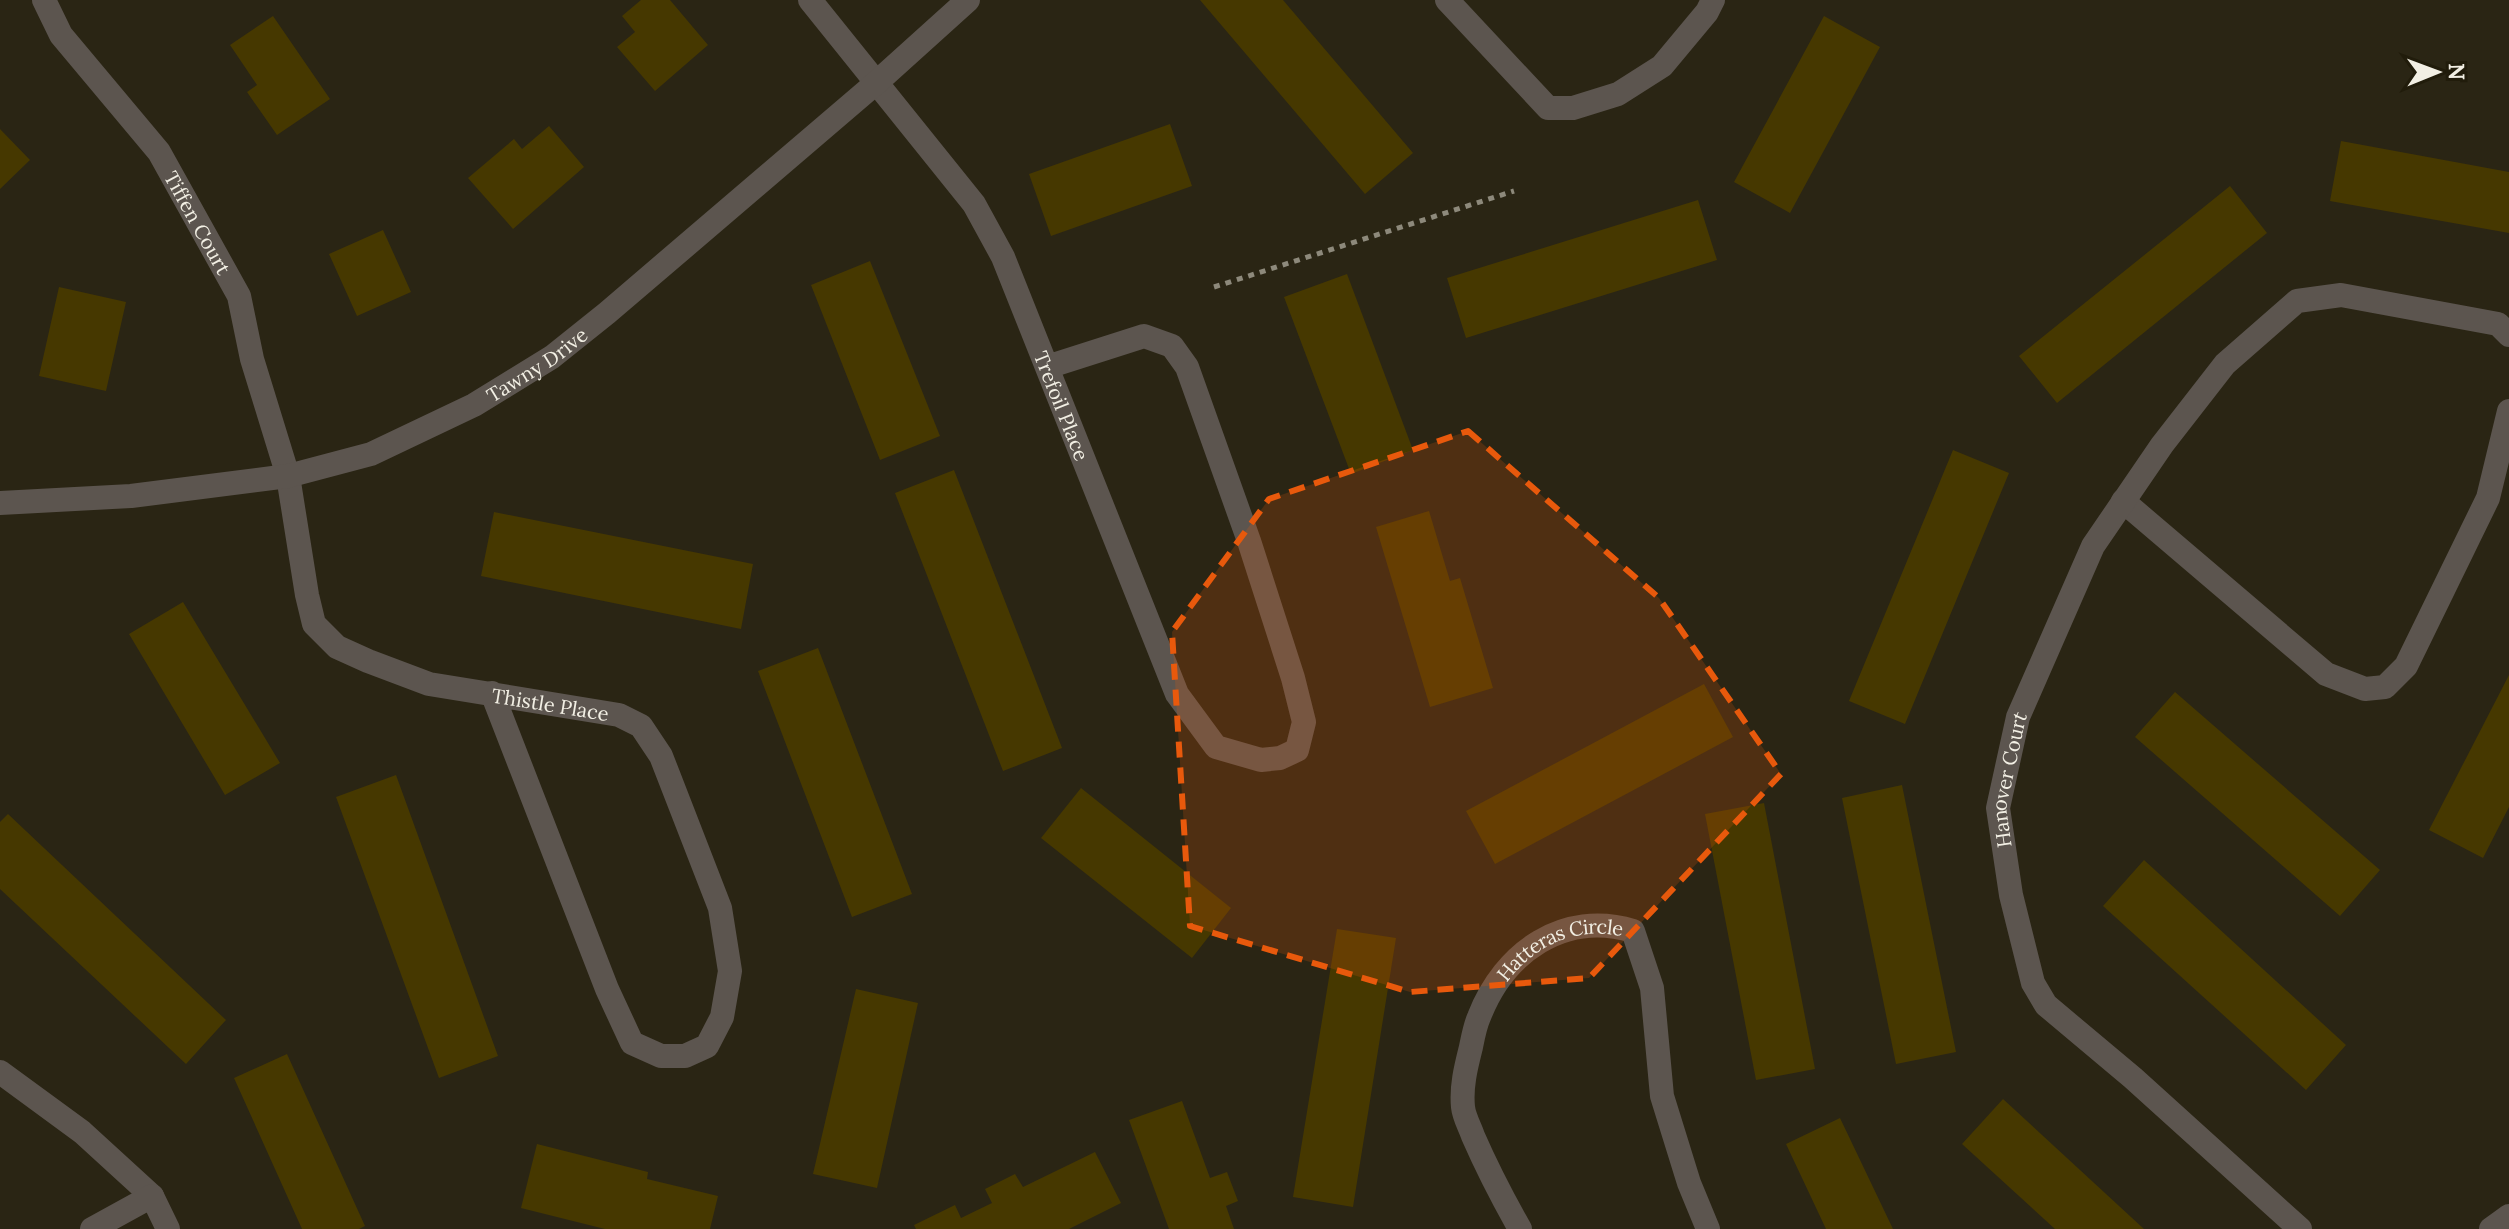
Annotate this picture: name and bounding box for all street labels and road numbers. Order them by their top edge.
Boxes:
street label: Tiffen Court [159,166,237,279]
street label: Tawny Drive [481,321,592,407]
street label: Trefoil Place [1029,347,1095,464]
street label: Thistle Place [490,682,611,726]
street label: Hanover Court [1985,707,2032,850]
street label: Hatteras Circle [1491,913,1626,986]

